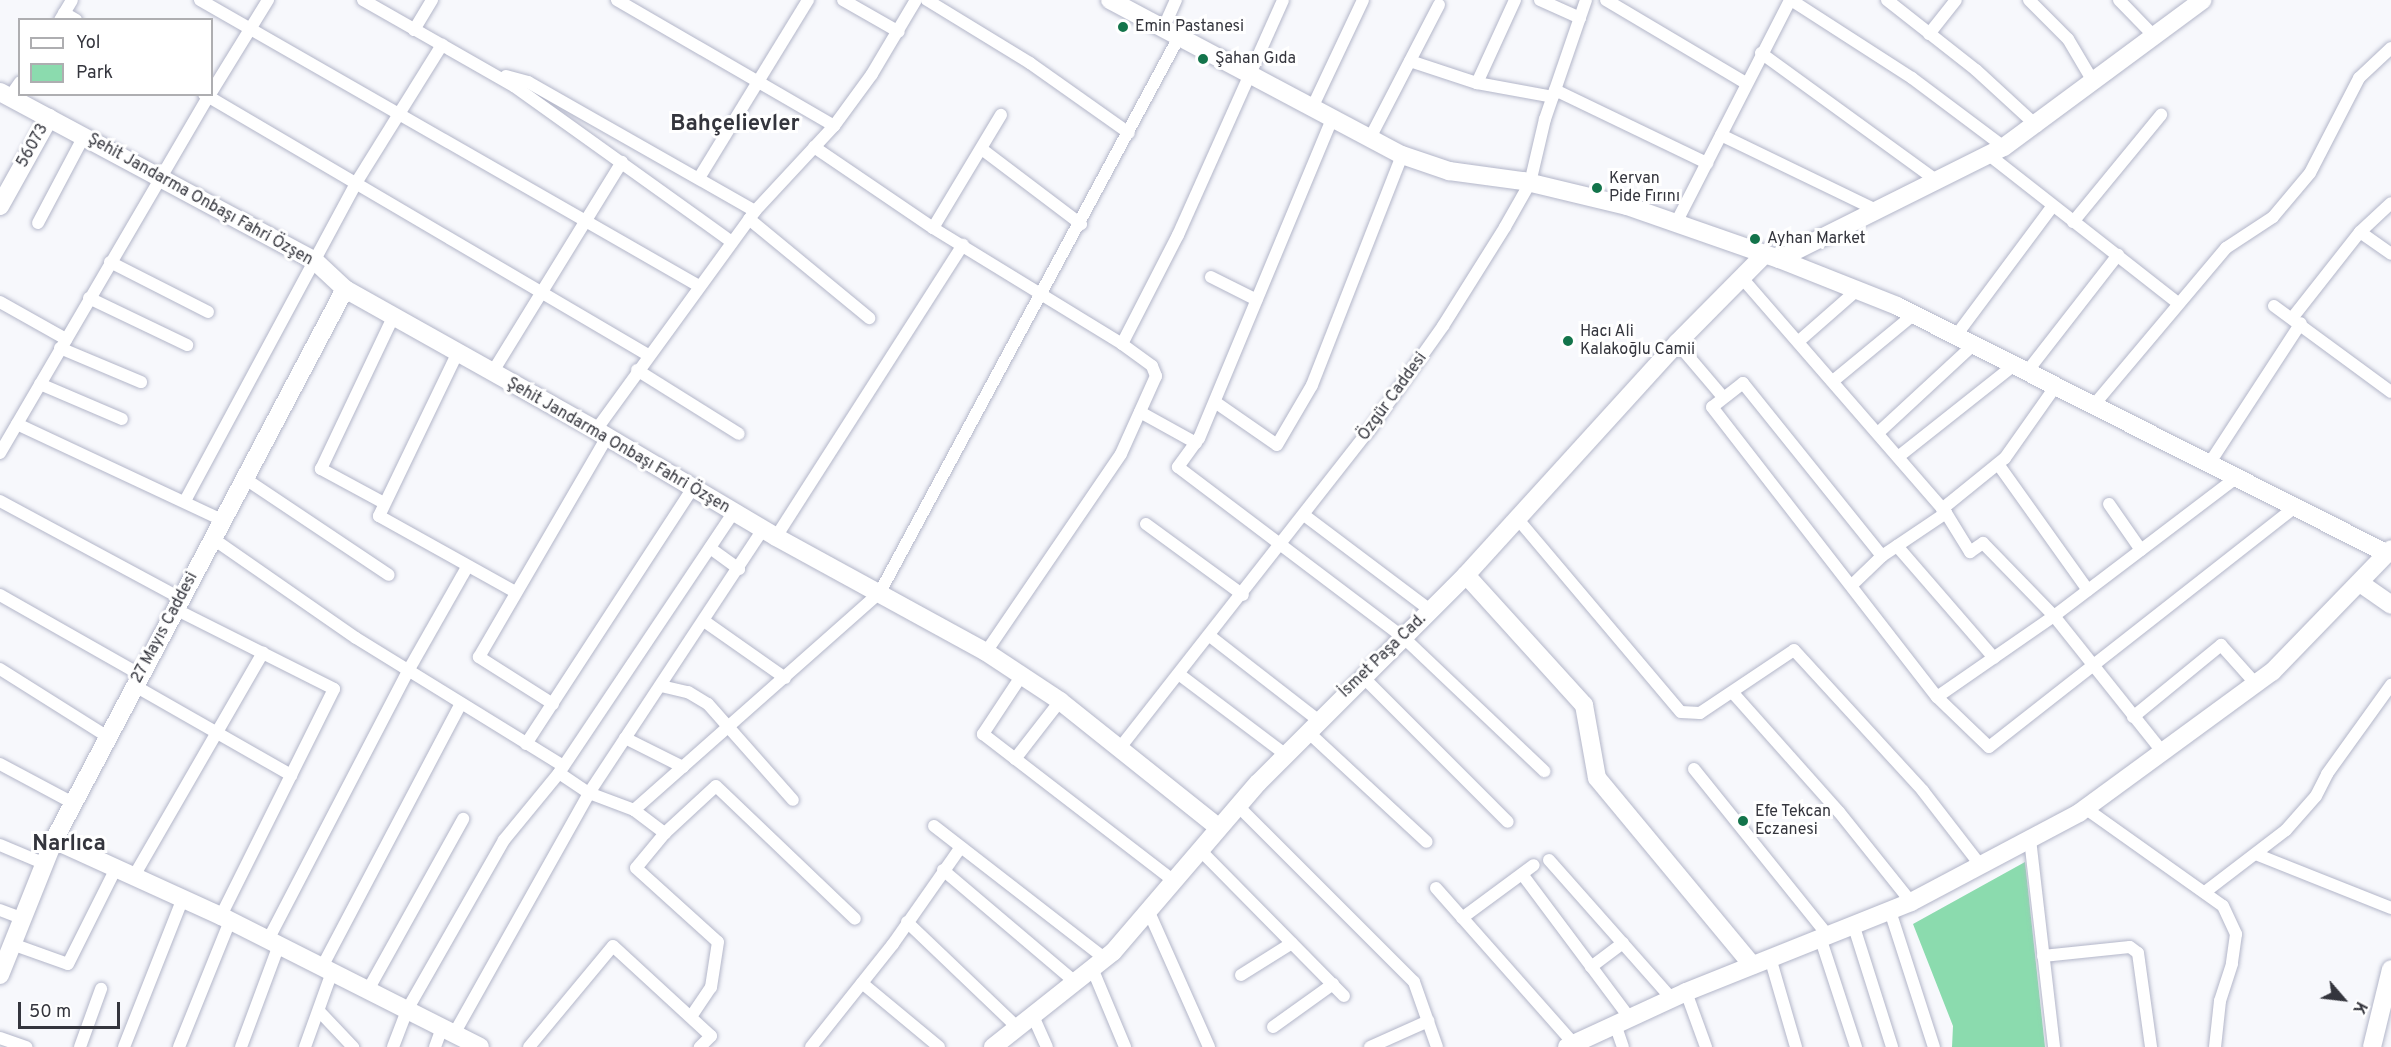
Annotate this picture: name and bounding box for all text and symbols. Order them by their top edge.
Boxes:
place label: Emin Pastanesi [1135,17,1244,37]
legend [18,18,213,96]
marker: Emin Pastanesi [1116,20,1130,34]
text: Yol [76,32,101,55]
place label: Şahan Gıda [1215,49,1296,69]
marker: Şahan Gıda [1196,52,1210,66]
text: Park [76,62,113,85]
district label: Bahçelievler [670,112,800,138]
street label: 56073 [13,121,53,171]
street label: Şehit Jandarma Onbaşı Fahri Özşen [84,130,316,270]
place label: Kervan Pide Fırını [1609,169,1680,207]
marker: Kervan Pide Fırını [1590,181,1604,195]
place label: Ayhan Market [1767,229,1866,249]
marker: Ayhan Market [1748,232,1762,246]
place label: Hacı Ali Kalakoğlu Camii [1580,322,1695,360]
marker: Hacı Ali Kalakoğlu Camii [1561,334,1575,348]
street label: Özgür Caddesi [1355,349,1431,445]
street label: Şehit Jandarma Onbaşı Fahri Özşen [503,374,733,518]
street label: 27 Mayıs Caddesi [128,569,202,687]
street label: İsmet Paşa Cad. [1336,610,1430,702]
place label: Efe Tekcan Eczanesi [1755,802,1832,840]
marker: Efe Tekcan Eczanesi [1736,814,1750,828]
district label: Narlıca [32,832,106,858]
north arrow [2313,969,2373,1029]
scale bar [21,990,123,1028]
text: K [2347,998,2370,1017]
text: 50 m [29,1001,71,1024]

